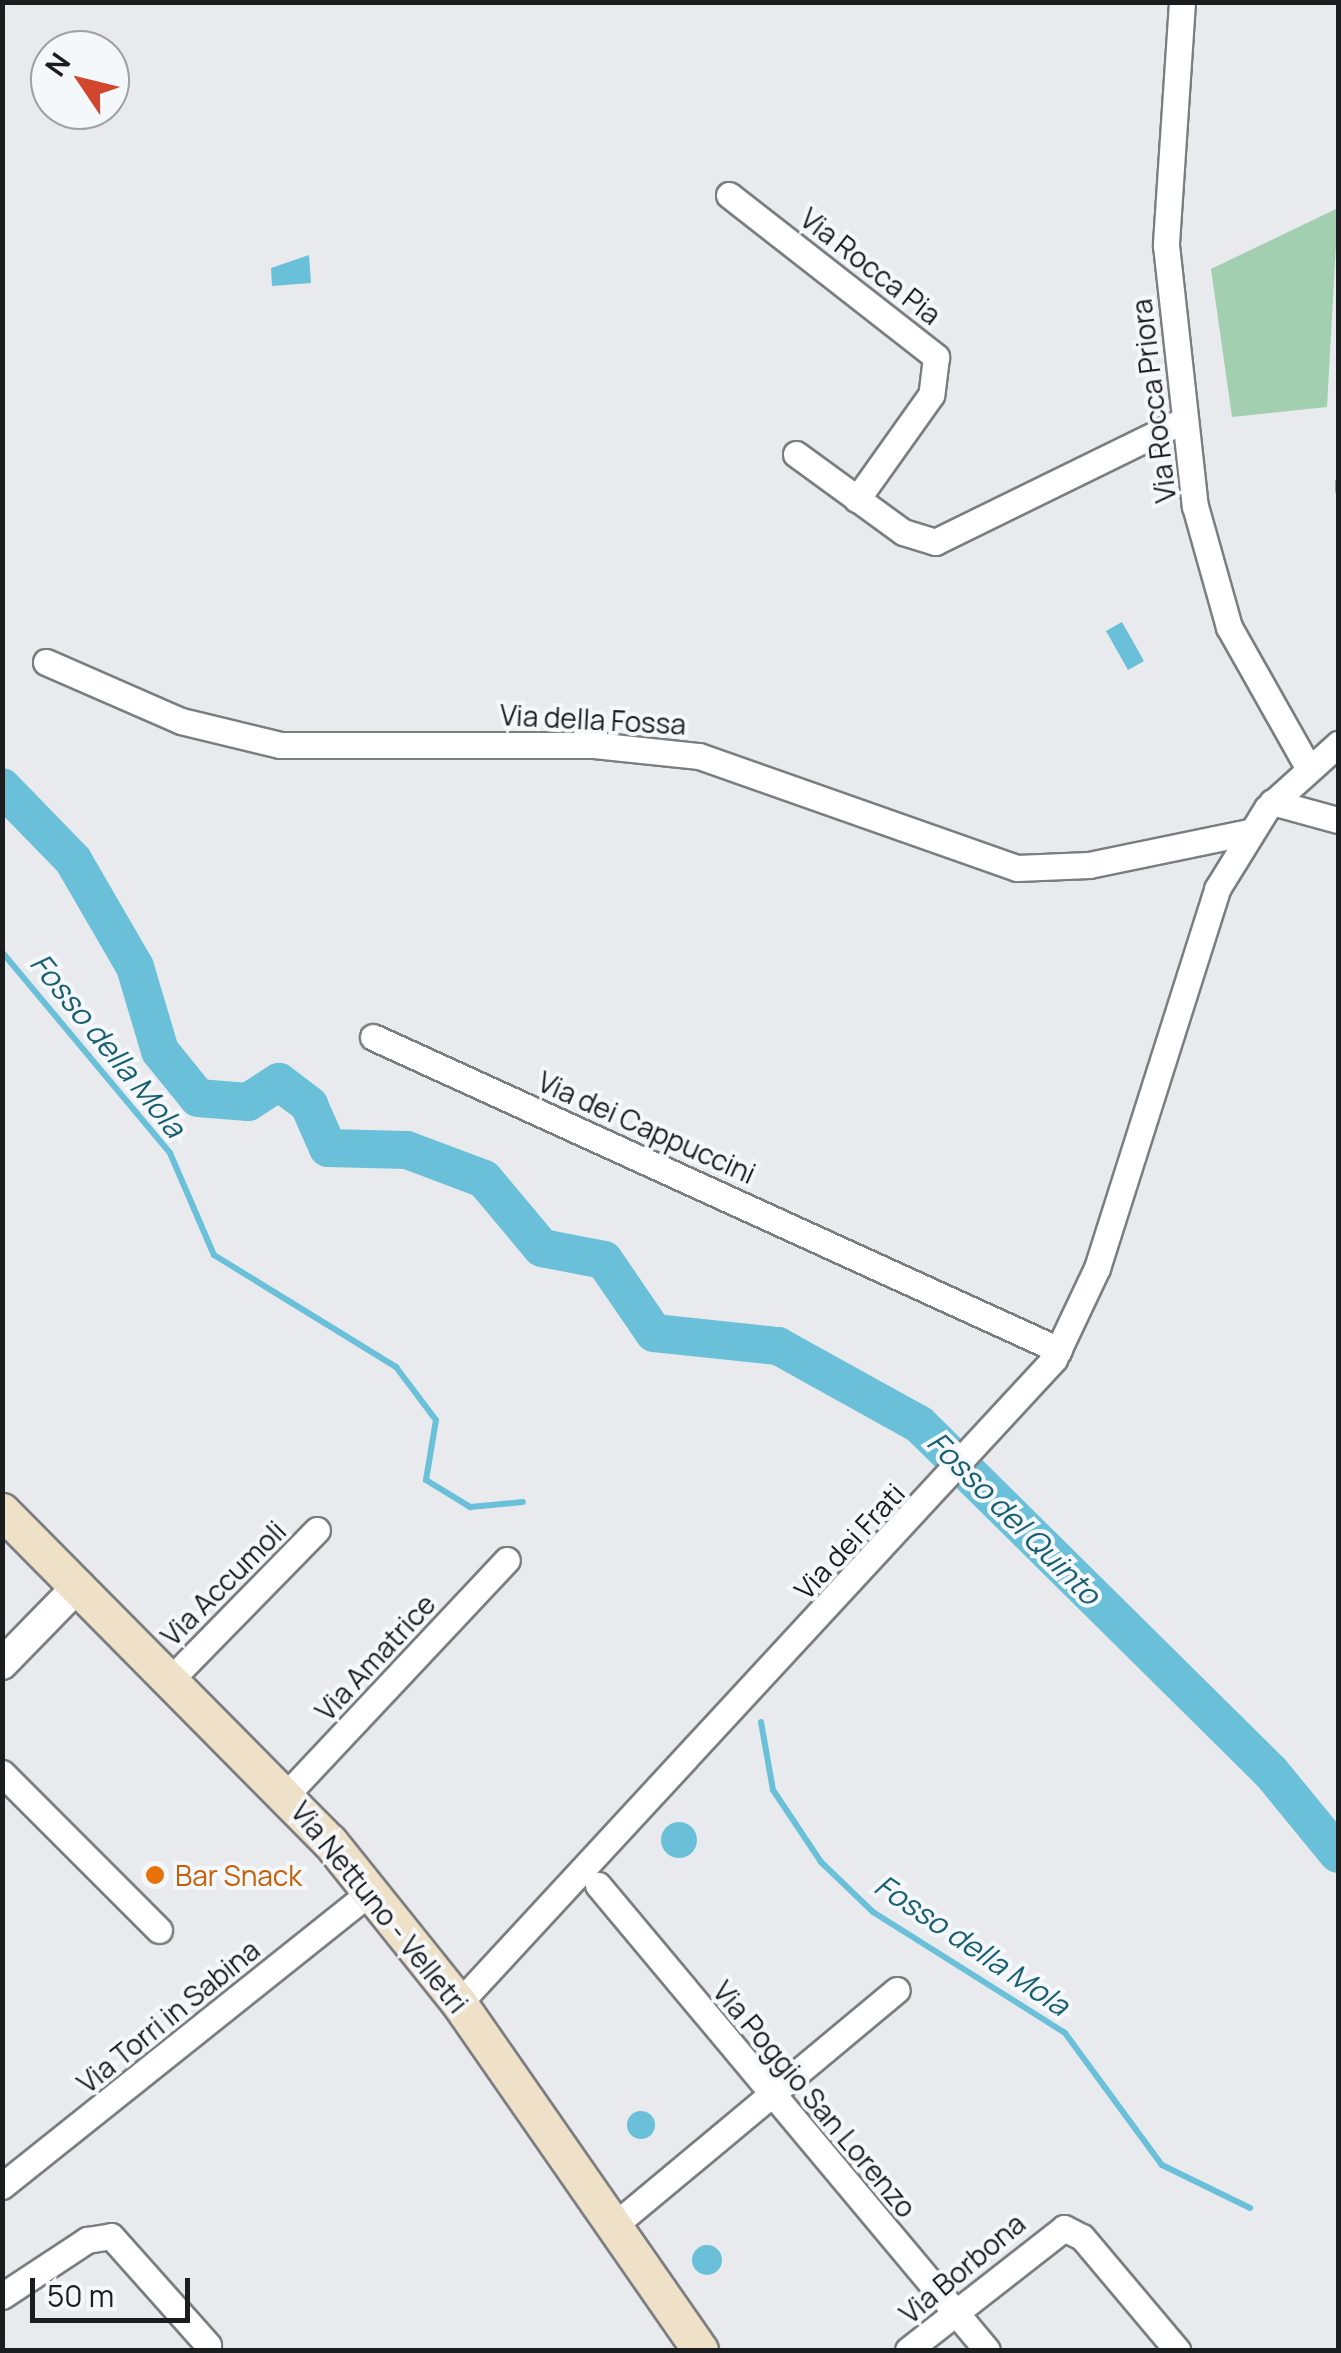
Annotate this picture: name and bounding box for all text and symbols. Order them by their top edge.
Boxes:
north arrow [30,30,130,130]
text: N [36,45,78,83]
street label: Via Rocca Pia [794,201,948,331]
street label: Via Rocca Priora [1124,297,1182,505]
street label: Via della Fossa [499,697,687,741]
water label: Fosso della Mola [23,946,193,1144]
street label: Via dei Cappuccini [533,1064,761,1190]
water label: Fosso del Quinto [920,1424,1108,1612]
street label: Via dei Frati [787,1476,911,1606]
street label: Via Accumoli [154,1514,292,1652]
street label: Via Amatrice [308,1587,442,1727]
street label: Via Nettuno - Velletri [285,1795,475,2019]
place label: Bar Snack [175,1858,302,1892]
marker: Bar Snack [144,1864,166,1886]
water label: Fosso della Mola [868,1867,1076,2023]
street label: Via Torri in Sabina [70,1932,266,2100]
street label: Via Poggio San Lorenzo [706,1974,924,2224]
street label: Via Borbona [893,2206,1031,2330]
scale bar [35,2258,195,2320]
text: 50 m [47,2275,114,2316]

